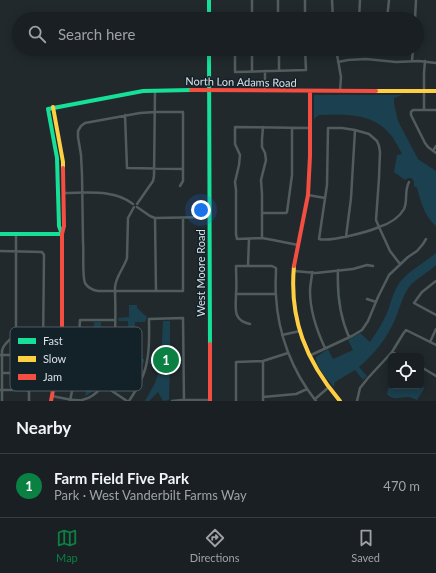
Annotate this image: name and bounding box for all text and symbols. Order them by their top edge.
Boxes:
search box [12,12,424,56]
icon: search [26,23,48,45]
text: Search here [58,25,135,43]
street label: North Lon Adams Road [185,74,297,89]
your location [191,200,211,220]
street label: West Moore Road [194,229,207,317]
legend [10,327,142,391]
text: Fast [43,334,63,347]
pin: 1 [153,345,179,375]
text: Slow [43,352,67,365]
map controls [388,353,424,389]
button: locate [388,353,424,389]
text: Jam [43,370,62,383]
text: Nearby [16,417,71,438]
text: Farm Field Five Park [54,469,189,487]
text: 1 [25,478,33,494]
text: 470 m [383,478,420,494]
text: Park · West Vanderbilt Farms Way [54,487,247,503]
tab: Map [56,527,78,564]
tab: Directions [190,527,239,564]
tab: Saved [351,527,380,564]

